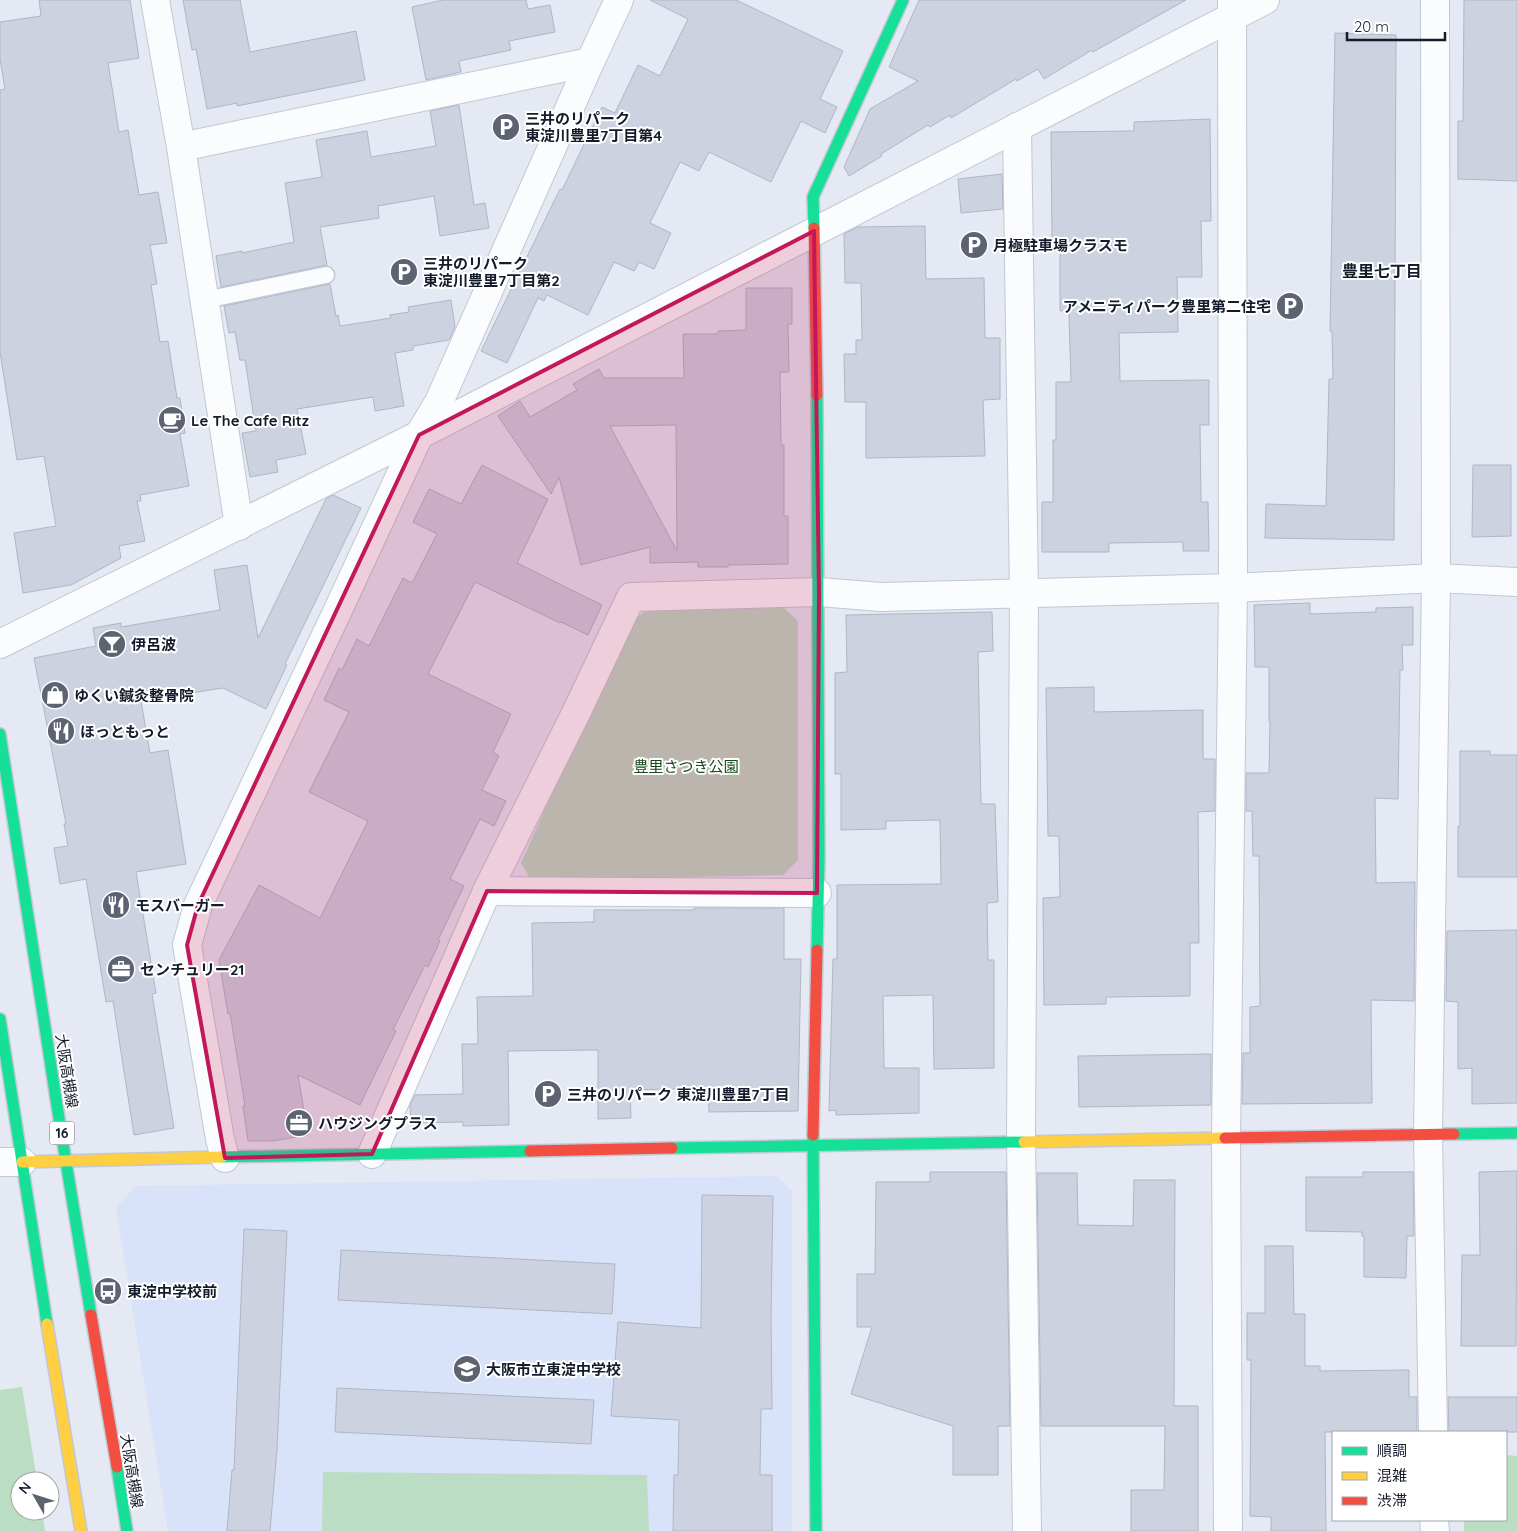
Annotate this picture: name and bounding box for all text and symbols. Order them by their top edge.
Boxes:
scale bar [1347,10,1444,42]
text: 20 m [1354,17,1389,36]
place label: 三井のリパーク 東淀川豊里7丁目第4 [525,109,662,145]
parking icon: 三井のリパーク 東淀川豊里7丁目第4 [491,112,521,142]
parking icon: 月極駐車場クラスモ [959,230,989,260]
place label: 月極駐車場クラスモ [993,236,1128,255]
place label: 三井のリパーク 東淀川豊里7丁目第2 [423,254,560,290]
parking icon: 三井のリパーク 東淀川豊里7丁目第2 [389,257,419,287]
district label: 豊里七丁目 [1342,261,1422,281]
parking icon: アメニティパーク豊里第二住宅 [1275,291,1305,321]
place label: アメニティパーク豊里第二住宅 [1063,297,1271,316]
cafe icon: Le The Cafe Ritz [157,405,187,435]
place label: Le The Cafe Ritz [191,411,309,430]
bar icon: 伊呂波 [97,629,127,659]
place label: 伊呂波 [131,635,176,654]
shop icon: ゆくい鍼灸整骨院 [40,680,70,710]
place label: ゆくい鍼灸整骨院 [74,686,194,705]
restaurant icon: ほっともっと [46,716,76,746]
place label: ほっともっと [80,722,170,741]
park label: 豊里さつき公園 [633,757,739,776]
restaurant icon: モスバーガー [101,890,131,920]
place label: モスバーガー [135,896,225,915]
office icon: センチュリー21 [106,954,136,984]
place label: センチュリー21 [140,960,244,979]
street label: 大阪高槻線 [52,1032,82,1110]
parking icon: 三井のリパーク 東淀川豊里7丁目 [533,1079,563,1109]
place label: 三井のリパーク 東淀川豊里7丁目 [567,1085,789,1104]
office icon: ハウジングプラス [284,1108,314,1138]
place label: ハウジングプラス [318,1114,438,1133]
road number: 16 [50,1122,74,1144]
bus stop icon: 東淀中学校前 [93,1276,123,1306]
place label: 東淀中学校前 [127,1282,217,1301]
school or university icon: 大阪市立東淀中学校 [452,1354,482,1384]
place label: 大阪市立東淀中学校 [486,1360,621,1379]
legend [1332,1431,1507,1521]
street label: 大阪高槻線 [117,1432,147,1510]
text: 順調 [1377,1441,1407,1460]
text: 混雑 [1377,1466,1407,1485]
north arrow [10,1471,60,1521]
text: N [15,1478,35,1497]
text: 渋滞 [1377,1491,1407,1510]

